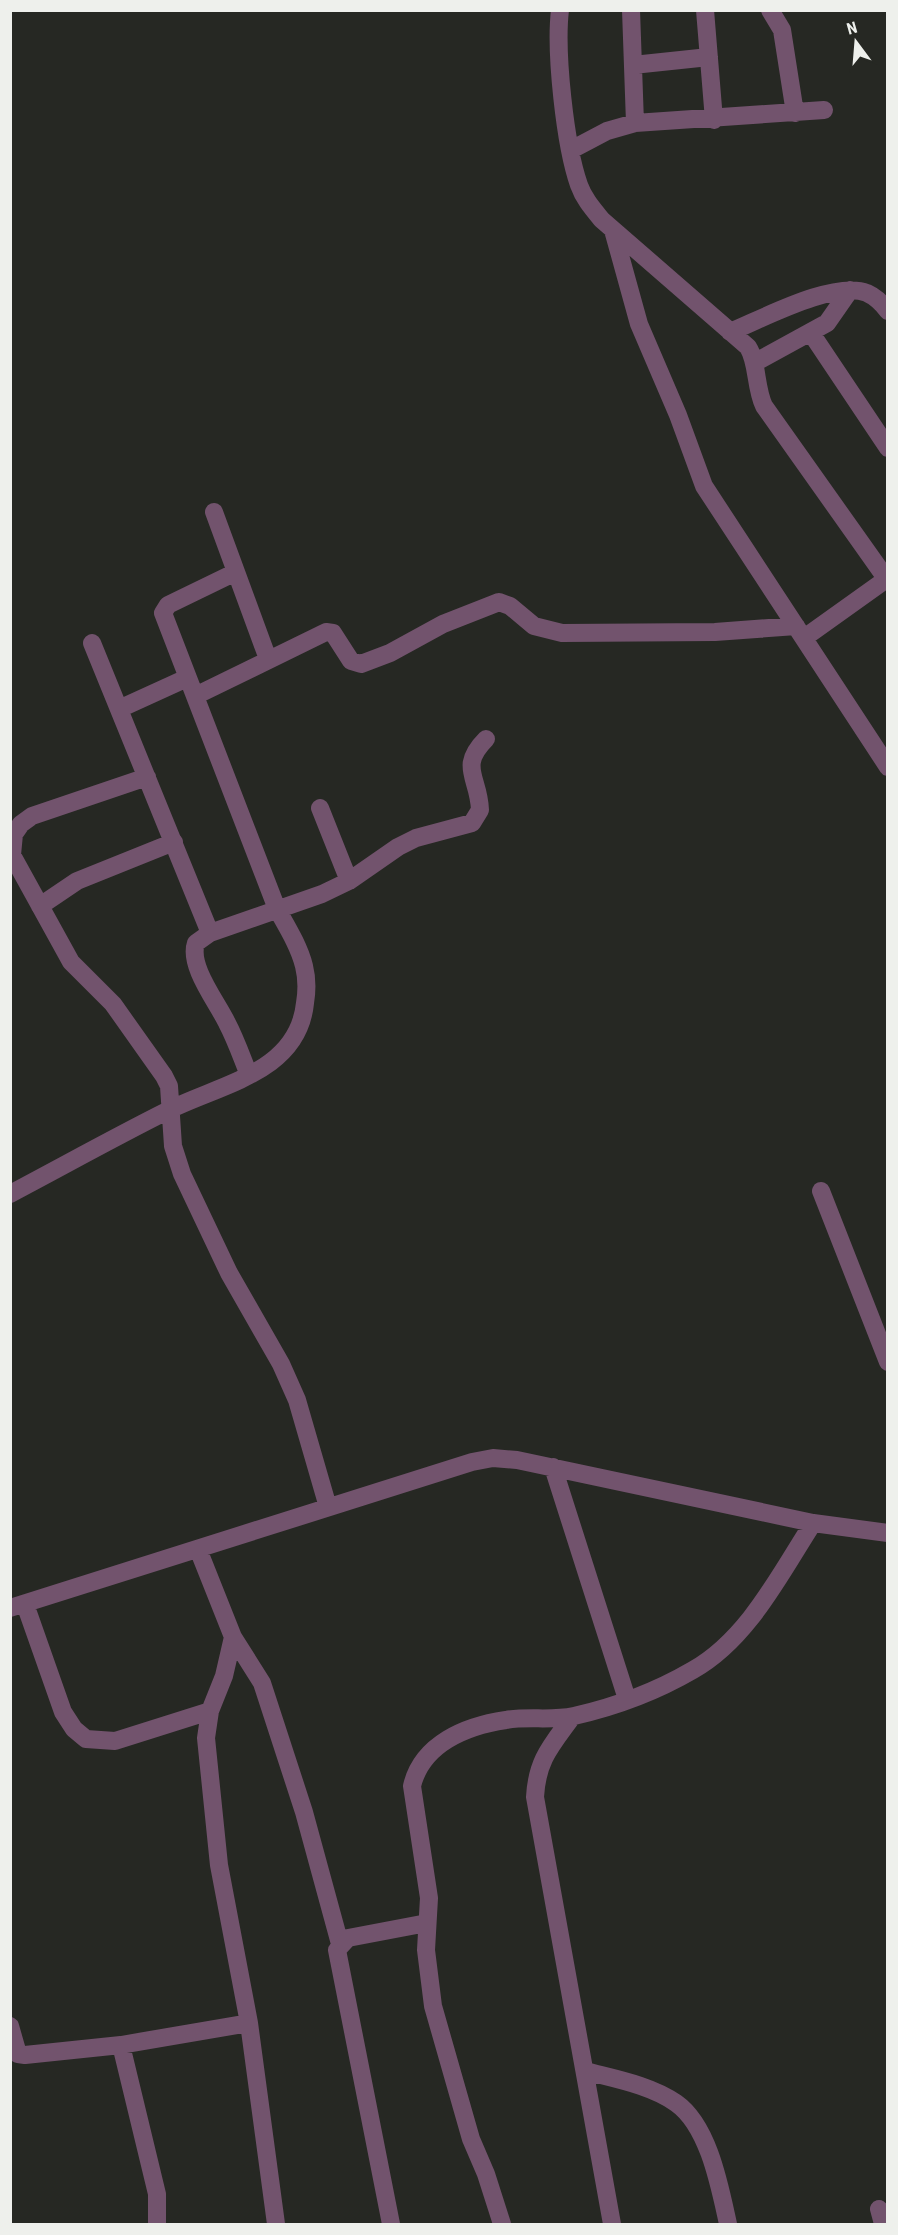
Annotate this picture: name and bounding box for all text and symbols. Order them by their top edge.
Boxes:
north arrow [826,12,886,72]
text: N [845,18,859,39]

